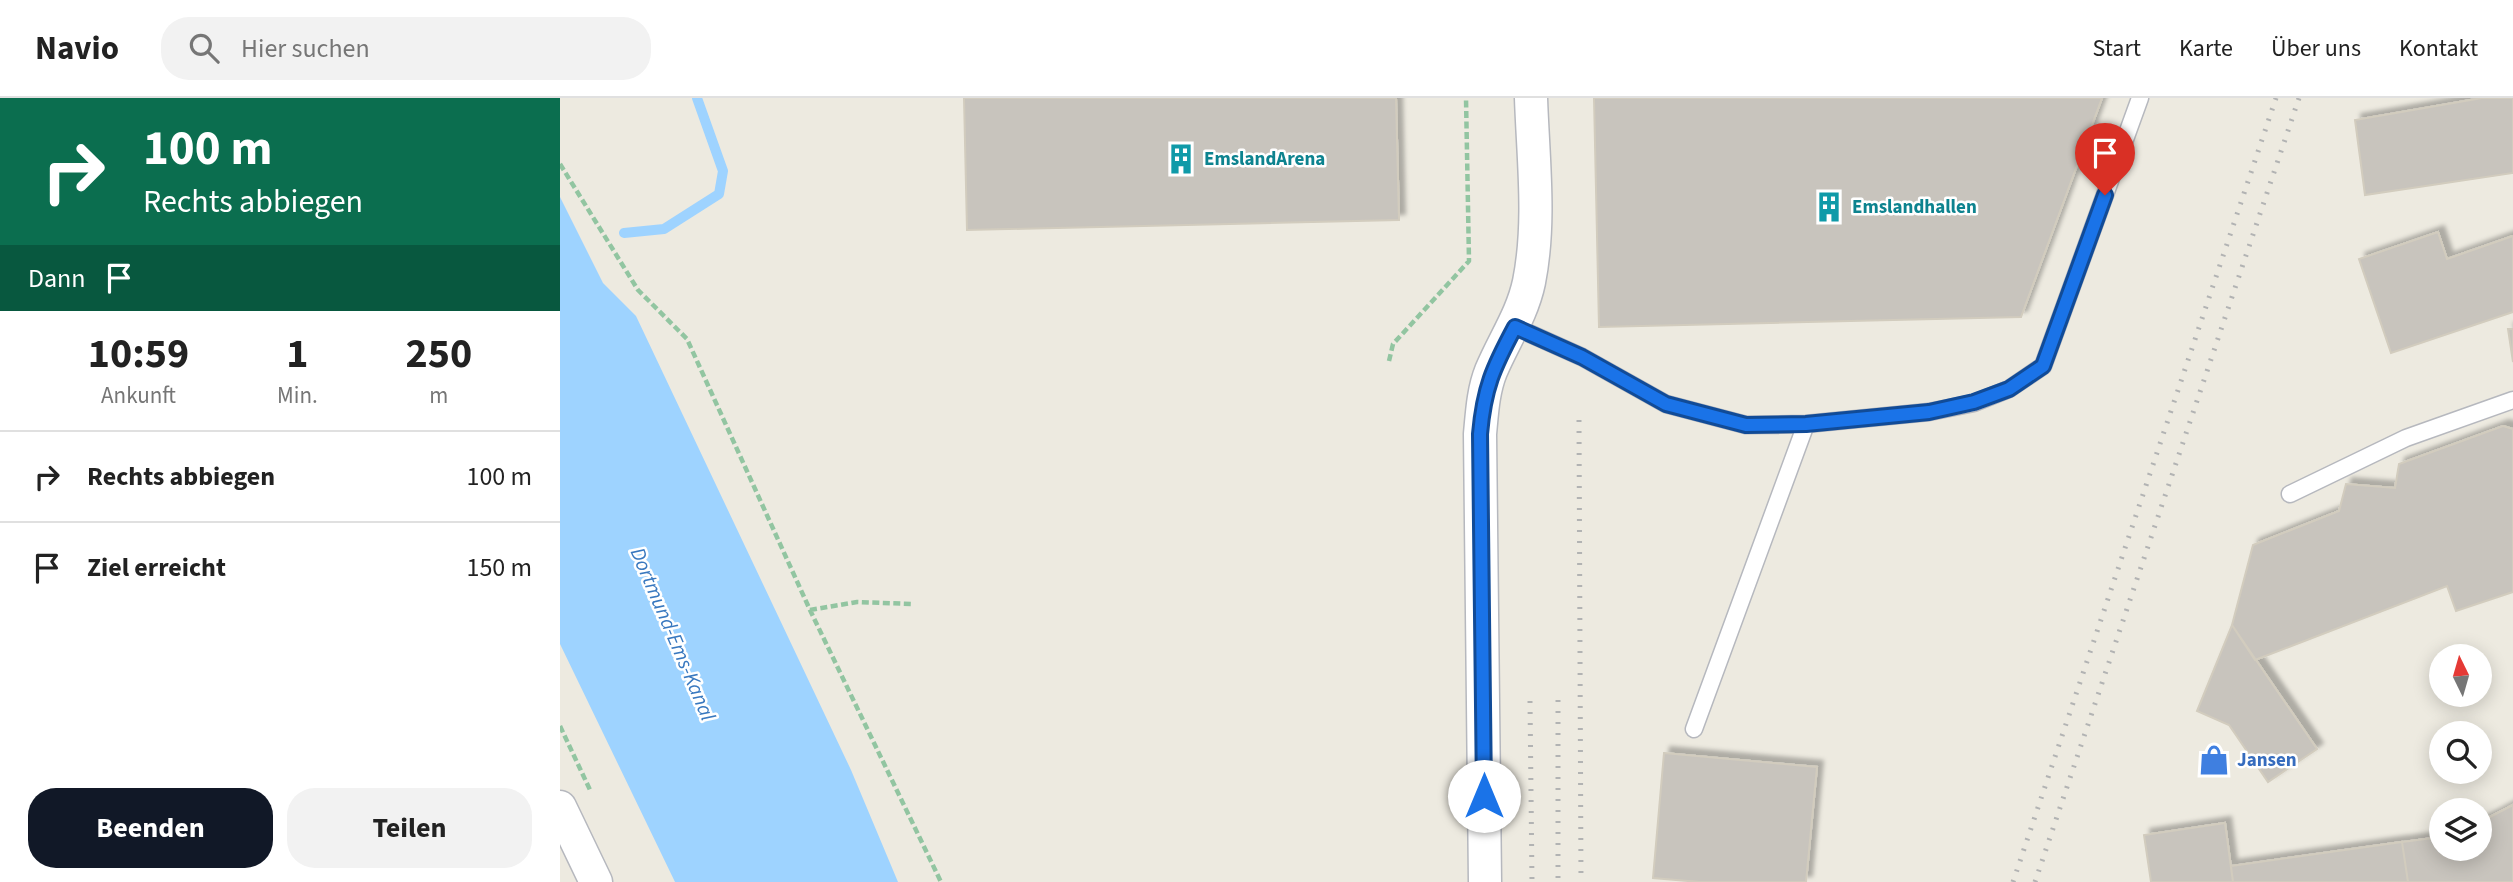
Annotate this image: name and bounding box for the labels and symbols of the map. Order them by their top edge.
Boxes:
pin [2075,123,2135,195]
building icon: EmslandArena [1164,142,1198,176]
place label: EmslandArena [1204,146,1325,173]
building icon: Emslandhallen [1812,190,1846,224]
place label: Emslandhallen [1852,194,1977,221]
water label: Dortmund-Ems-Kanal [623,543,723,726]
north arrow [2429,644,2492,707]
shop icon: Jansen [2197,743,2231,777]
place label: Jansen [2237,747,2297,774]
position arrow [1447,759,1521,833]

